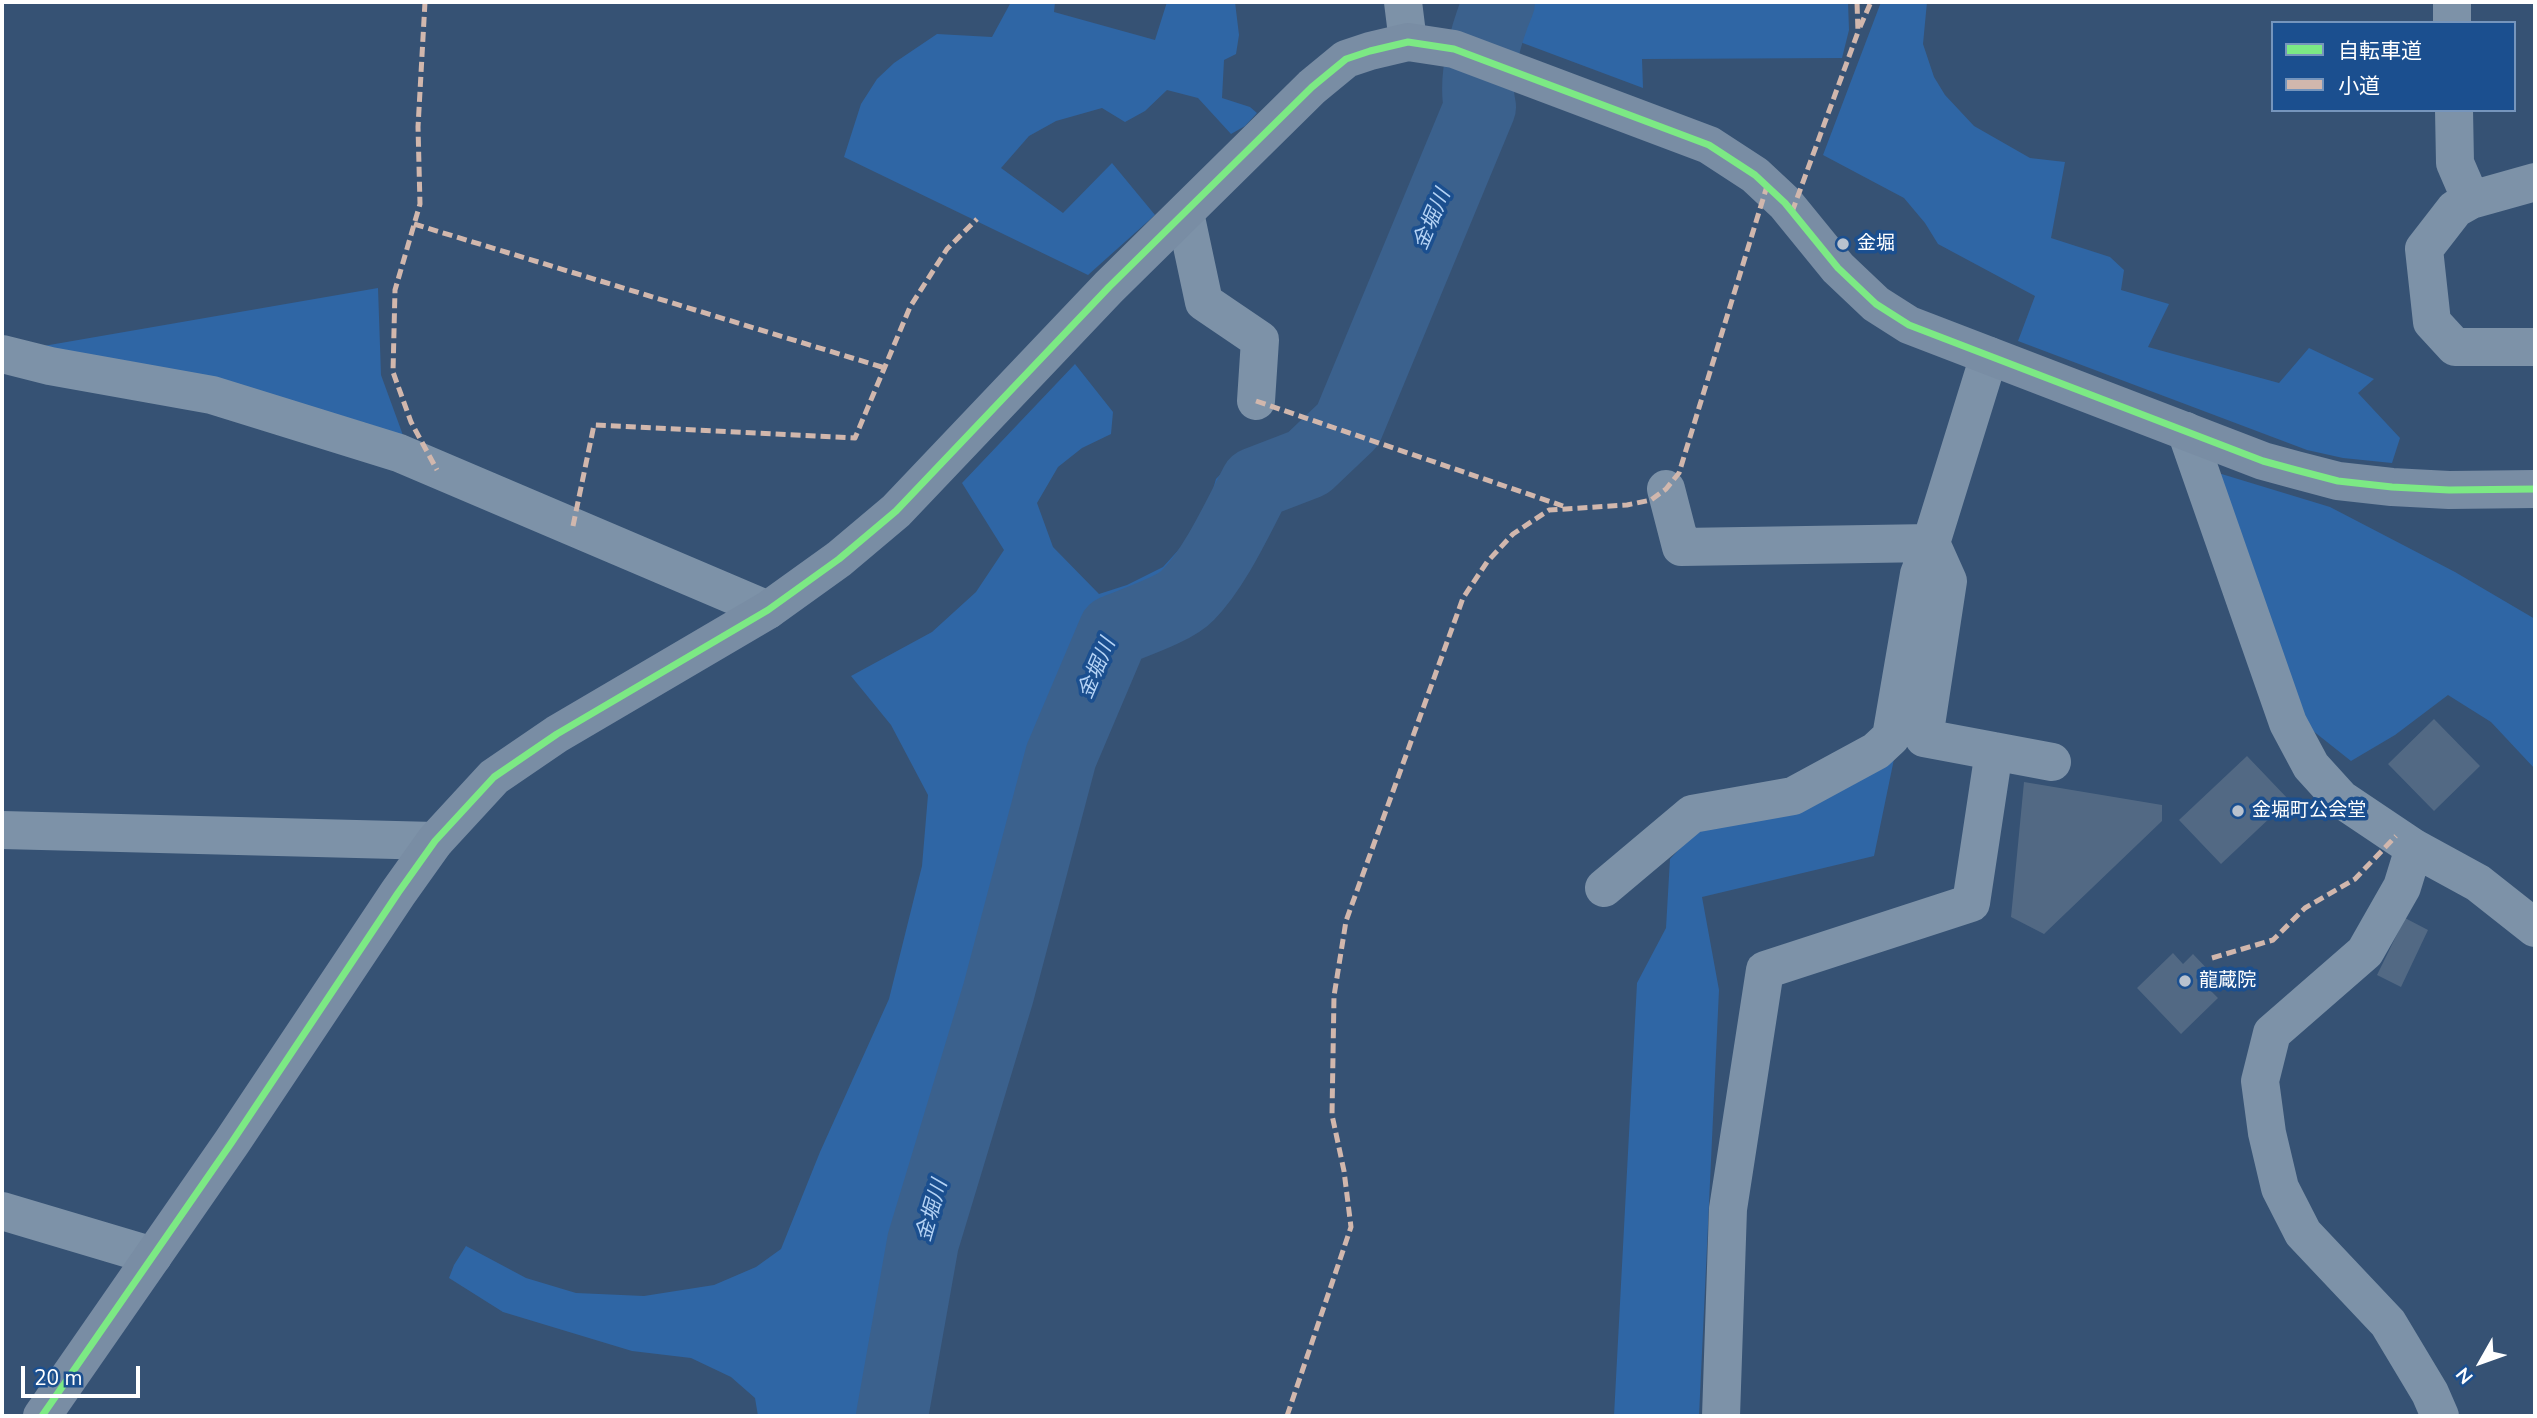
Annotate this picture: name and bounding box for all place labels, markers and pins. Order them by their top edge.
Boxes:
place label: 金堀 [1857,233,1895,255]
marker: 金堀 [1835,236,1851,252]
place label: 金堀町公会堂 [2252,800,2366,822]
marker: 金堀町公会堂 [2230,803,2246,819]
place label: 龍蔵院 [2199,970,2256,992]
marker: 龍蔵院 [2177,973,2193,989]

